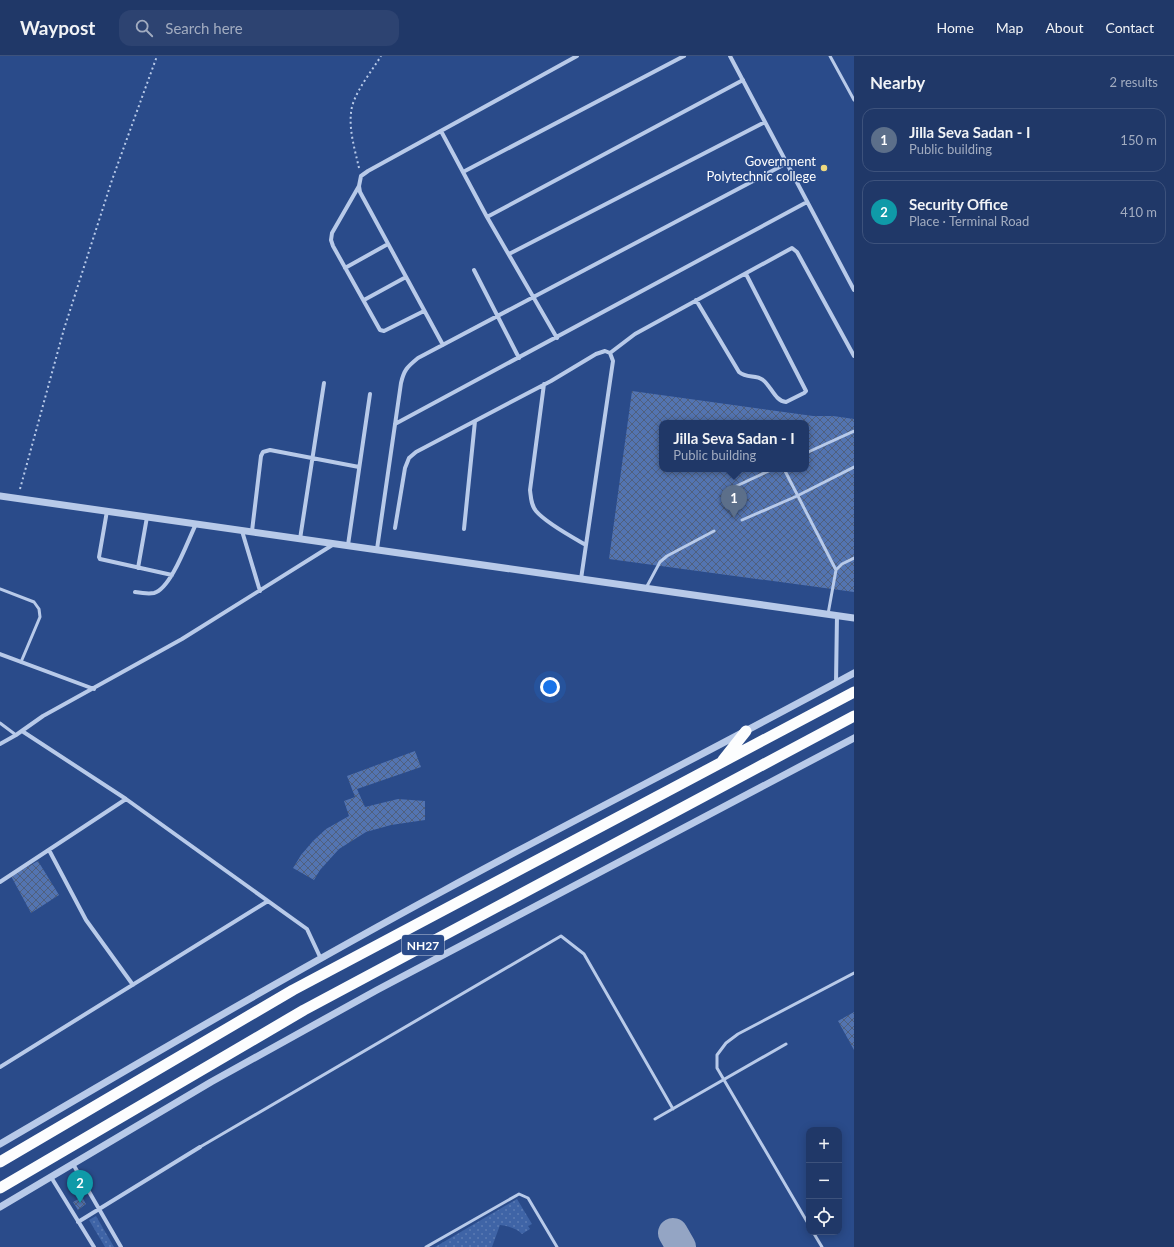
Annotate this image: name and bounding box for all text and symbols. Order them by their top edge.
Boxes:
search box [119,10,399,46]
text: Waypost [20,16,95,39]
icon: search [133,17,155,39]
text: Search here [165,19,243,37]
text: Home [936,19,974,36]
text: Map [996,19,1023,36]
text: About [1045,19,1083,36]
text: Contact [1105,19,1154,36]
text: Nearby [870,72,925,93]
text: 2 results [1110,74,1158,90]
text: Jilla Seva Sadan - I [909,123,1031,141]
text: 1 [880,132,888,148]
text: 150 m [1120,132,1157,148]
text: Public building [909,141,992,157]
place label: Government Polytechnic college [707,153,816,184]
marker: Government Polytechnic college [819,163,829,173]
text: Security Office [909,195,1008,213]
text: 2 [880,204,888,220]
text: 410 m [1120,204,1157,220]
text: Place · Terminal Road [909,213,1029,229]
popup [659,420,809,472]
text: Jilla Seva Sadan - I [673,429,795,447]
text: Public building [673,447,756,463]
pin: 1 [721,485,747,518]
your location [540,677,560,697]
road number: NH27 [402,935,444,955]
map controls [806,1127,842,1235]
button: + [806,1127,842,1163]
button: − [806,1163,842,1199]
pin: 2 [67,1170,93,1203]
button: locate [806,1199,842,1235]

